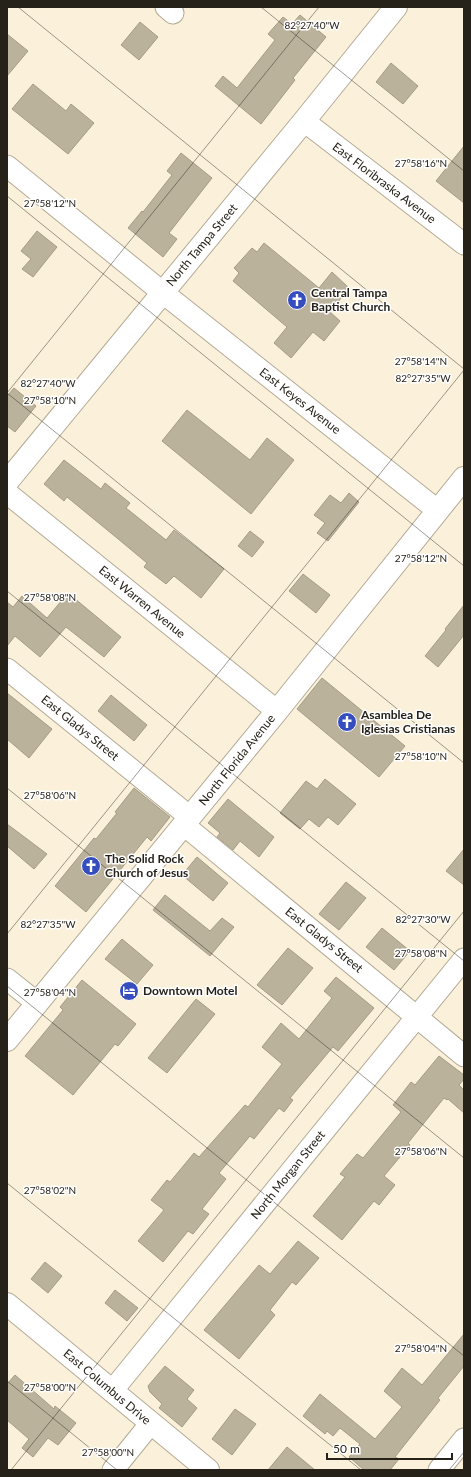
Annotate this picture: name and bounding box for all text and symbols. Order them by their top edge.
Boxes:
text: 82°27'40"W [284,19,340,31]
street label: East Floribraska Avenue [330,139,439,226]
text: 27°58'16"N [395,157,447,169]
text: 27°58'12"N [24,197,76,209]
street label: North Tampa Street [163,200,241,289]
place label: Central Tampa Baptist Church [311,285,391,314]
church icon: Central Tampa Baptist Church [286,289,308,311]
text: 27°58'14"N [395,355,447,367]
street label: East Keyes Avenue [257,364,344,437]
text: 82°27'35"W [395,372,451,384]
text: 82°27'40"W [20,377,76,389]
text: 27°58'10"N [24,394,76,406]
text: 27°58'12"N [395,552,447,564]
street label: East Warren Avenue [96,562,189,641]
text: 27°58'08"N [24,591,76,603]
street label: East Gladys Street [38,692,123,764]
place label: Asamblea De Iglesias Cristianas [360,707,455,736]
street label: North Florida Avenue [195,711,278,808]
church icon: Asamblea De Iglesias Cristianas [336,711,358,733]
text: 27°58'10"N [395,750,447,762]
text: 27°58'06"N [24,789,76,801]
place label: The Solid Rock Church of Jesus [105,851,188,880]
church icon: The Solid Rock Church of Jesus [80,855,102,877]
street label: East Gladys Street [282,904,367,976]
text: 82°27'30"W [395,913,451,925]
text: 82°27'35"W [20,918,76,930]
text: 27°58'08"N [395,947,447,959]
hotel icon: Downtown Motel [118,980,140,1002]
place label: Downtown Motel [143,983,237,998]
text: 27°58'04"N [24,986,76,998]
street label: North Morgan Street [247,1127,328,1222]
text: 27°58'06"N [395,1145,447,1157]
text: 27°58'02"N [24,1184,76,1196]
text: 27°58'04"N [395,1342,447,1354]
street label: East Columbus Drive [60,1346,154,1428]
text: 27°58'00"N [24,1381,76,1393]
scale bar [327,1435,452,1461]
text: 50 m [333,1441,360,1456]
text: 27°58'00"N [82,1446,134,1458]

